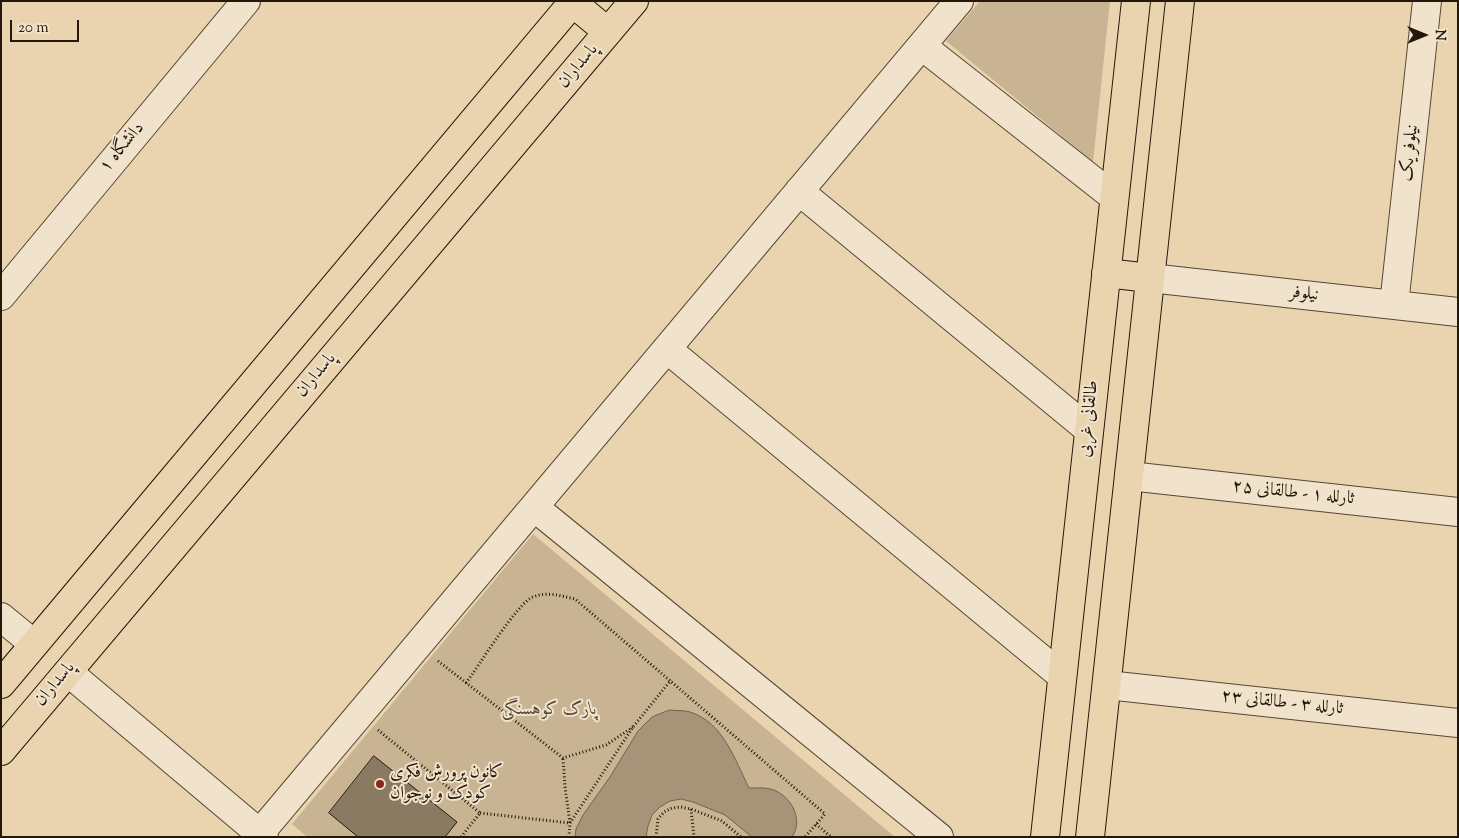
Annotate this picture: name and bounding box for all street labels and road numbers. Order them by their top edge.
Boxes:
street label: پاسداران [554,40,604,94]
street label: دانشگاه ۱ [96,119,150,177]
street label: نیلوفر یک [1397,123,1425,183]
street label: نیلوفر [1288,283,1320,307]
street label: پاسداران [292,349,342,403]
street label: طالقانی غربی [1075,379,1105,459]
street label: ثارلله ۱ - طالقانی ۲۵ [1231,477,1355,511]
street label: پاسداران [31,658,81,712]
street label: ثارلله ۳ - طالقانی ۲۳ [1220,687,1344,721]

